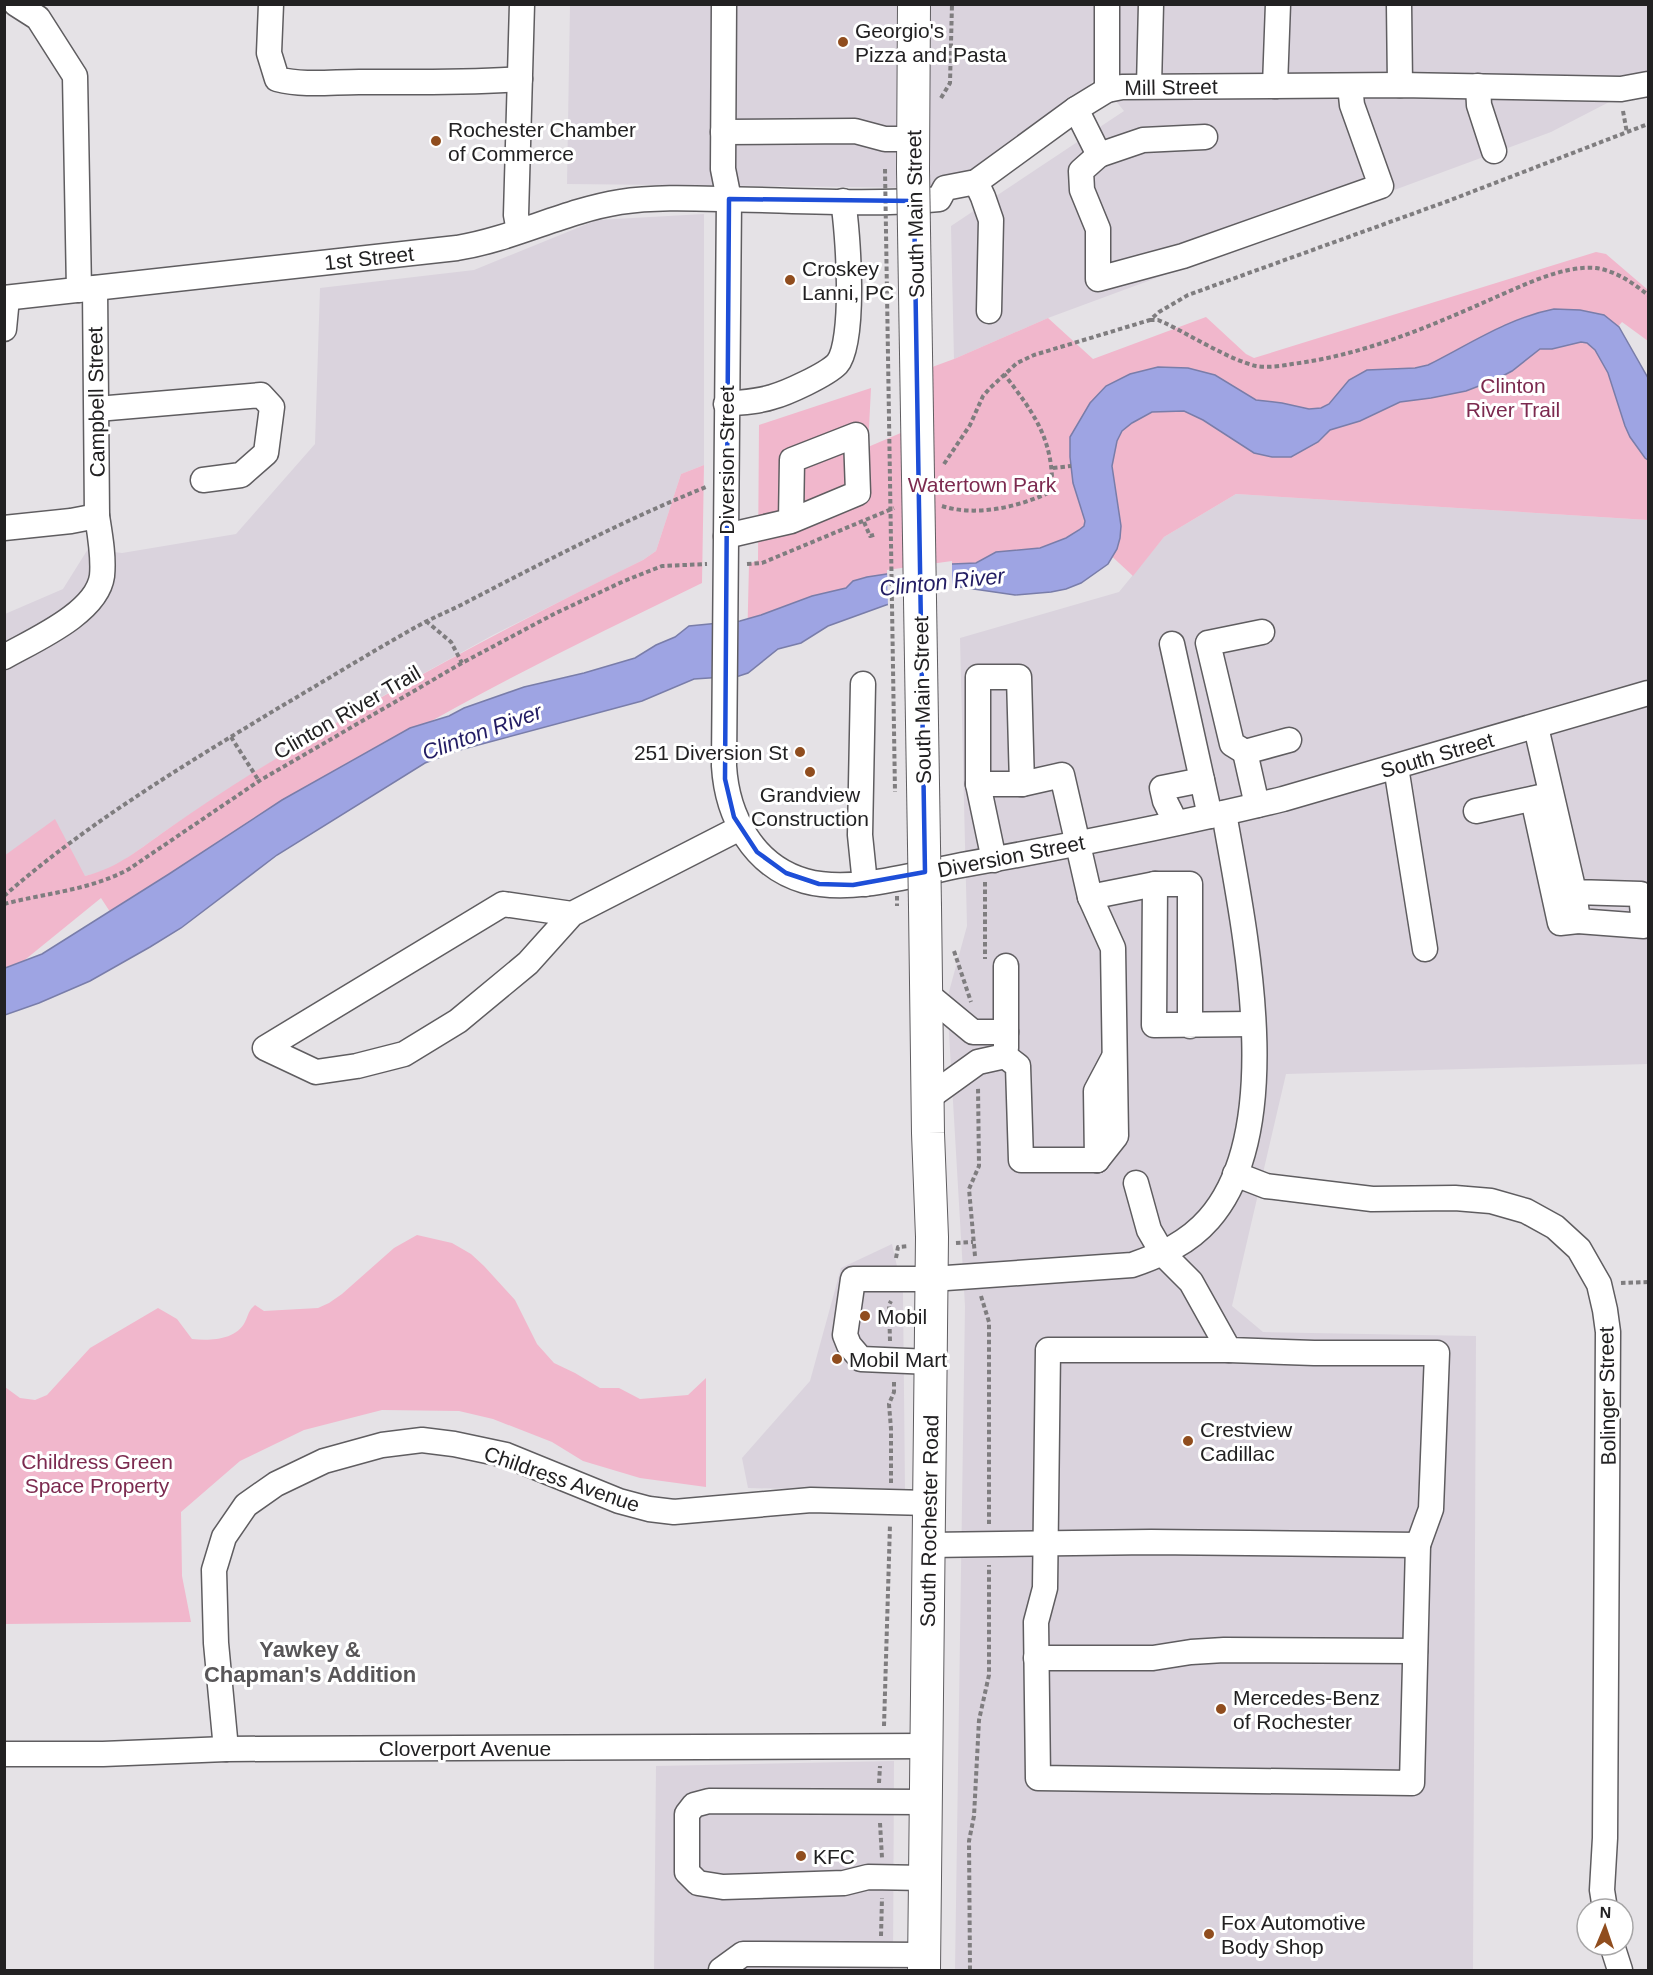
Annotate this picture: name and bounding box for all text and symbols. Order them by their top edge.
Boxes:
place label: Georgio's Pizza and Pasta [855,19,1007,66]
marker: Georgio's Pizza and Pasta [836,35,850,49]
street label: Mill Street [1124,75,1218,99]
place label: Rochester Chamber of Commerce [448,118,636,165]
street label: South Main Street [902,130,928,298]
marker: Rochester Chamber of Commerce [429,134,443,148]
street label: 1st Street [323,242,415,274]
place label: Croskey Lanni, PC [802,257,894,304]
marker: Croskey Lanni, PC [783,273,797,287]
street label: Campbell Street [83,326,109,477]
park label: Clinton River Trail [1466,374,1560,421]
street label: Diversion Street [715,385,738,535]
park label: Watertown Park [908,473,1057,496]
water label: Clinton River [878,563,1008,601]
street label: South Main Street [909,616,935,784]
street label: Clinton River Trail [269,661,425,763]
water label: Clinton River [419,698,547,765]
street label: South Street [1378,728,1496,782]
place label: 251 Diversion St [634,741,788,764]
marker: 251 Diversion St [793,745,807,759]
marker: Grandview Construction [803,765,817,779]
place label: Grandview Construction [751,783,869,830]
street label: Diversion Street [935,830,1087,882]
place label: Mobil [877,1305,927,1328]
marker: Mobil [858,1309,872,1323]
street label: Bolinger Street [1594,1326,1620,1466]
place label: Mobil Mart [849,1348,947,1371]
marker: Mobil Mart [830,1352,844,1366]
street label: South Rochester Road [916,1415,942,1627]
place label: Crestview Cadillac [1200,1418,1293,1465]
marker: Crestview Cadillac [1181,1434,1195,1448]
street label: Childress Avenue [481,1442,643,1516]
park label: Childress Green Space Property [21,1450,173,1497]
district label: Yawkey & Chapman's Addition [204,1637,416,1687]
place label: Mercedes-Benz of Rochester [1233,1686,1380,1733]
marker: Mercedes-Benz of Rochester [1214,1702,1228,1716]
street label: Cloverport Avenue [379,1737,551,1760]
place label: KFC [813,1845,855,1868]
marker: KFC [794,1849,808,1863]
north arrow [1575,1897,1635,1957]
text: N [1599,1904,1612,1921]
place label: Fox Automotive Body Shop [1221,1911,1366,1958]
marker: Fox Automotive Body Shop [1202,1927,1216,1941]

